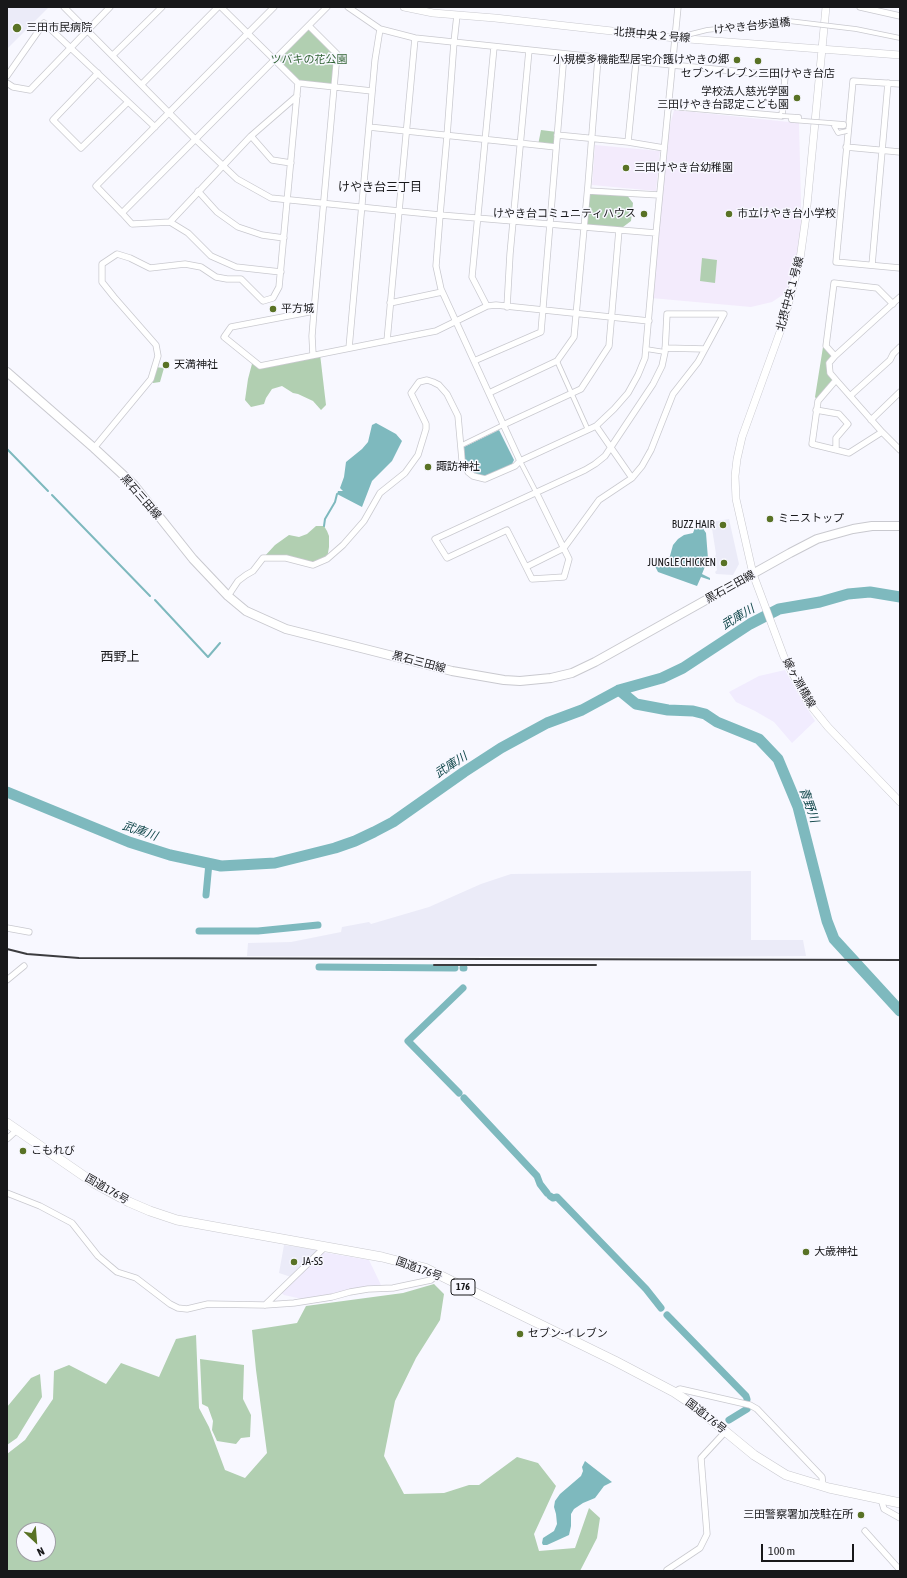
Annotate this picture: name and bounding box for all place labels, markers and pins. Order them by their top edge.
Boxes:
place label: 三田市民病院 [26,21,92,35]
marker: 三田市民病院 [11,22,23,34]
place label: 小規模多機能型居宅介護けやきの郷 [553,53,729,67]
marker: 小規模多機能型居宅介護けやきの郷 [732,55,742,65]
marker: セブンイレブン三田けやき台店 [753,56,763,66]
place label: セブンイレブン三田けやき台店 [681,67,835,81]
place label: 学校法人慈光学園 三田けやき台認定こども園 [657,85,789,111]
marker: 学校法人慈光学園 三田けやき台認定こども園 [792,93,802,103]
place label: 三田けやき台幼稚園 [634,161,733,175]
marker: 三田けやき台幼稚園 [621,163,631,173]
place label: けやき台コミュニティハウス [493,207,636,221]
place label: 市立けやき台小学校 [737,207,836,221]
marker: けやき台コミュニティハウス [639,209,649,219]
marker: 市立けやき台小学校 [724,209,734,219]
place label: 平方城 [281,302,314,316]
marker: 平方城 [268,304,278,314]
place label: 天満神社 [174,358,218,372]
marker: 天満神社 [161,360,171,370]
place label: 諏訪神社 [436,460,480,474]
marker: 諏訪神社 [423,462,433,472]
place label: ミニストップ [778,512,844,526]
marker: ミニストップ [765,514,775,524]
place label: BUZZ HAIR [672,518,715,532]
marker: BUZZ HAIR [718,520,728,530]
place label: JUNGLE CHICKEN [648,556,716,570]
marker: JUNGLE CHICKEN [719,558,729,568]
place label: こもれび [31,1144,75,1158]
marker: こもれび [18,1146,28,1156]
place label: 大歳神社 [814,1245,858,1259]
marker: 大歳神社 [801,1247,811,1257]
place label: JA-SS [302,1255,323,1269]
marker: JA-SS [289,1257,299,1267]
place label: セブン-イレブン [528,1327,608,1341]
marker: セブン-イレブン [515,1329,525,1339]
place label: 三田警察署加茂駐在所 [743,1508,853,1522]
marker: 三田警察署加茂駐在所 [856,1510,866,1520]

